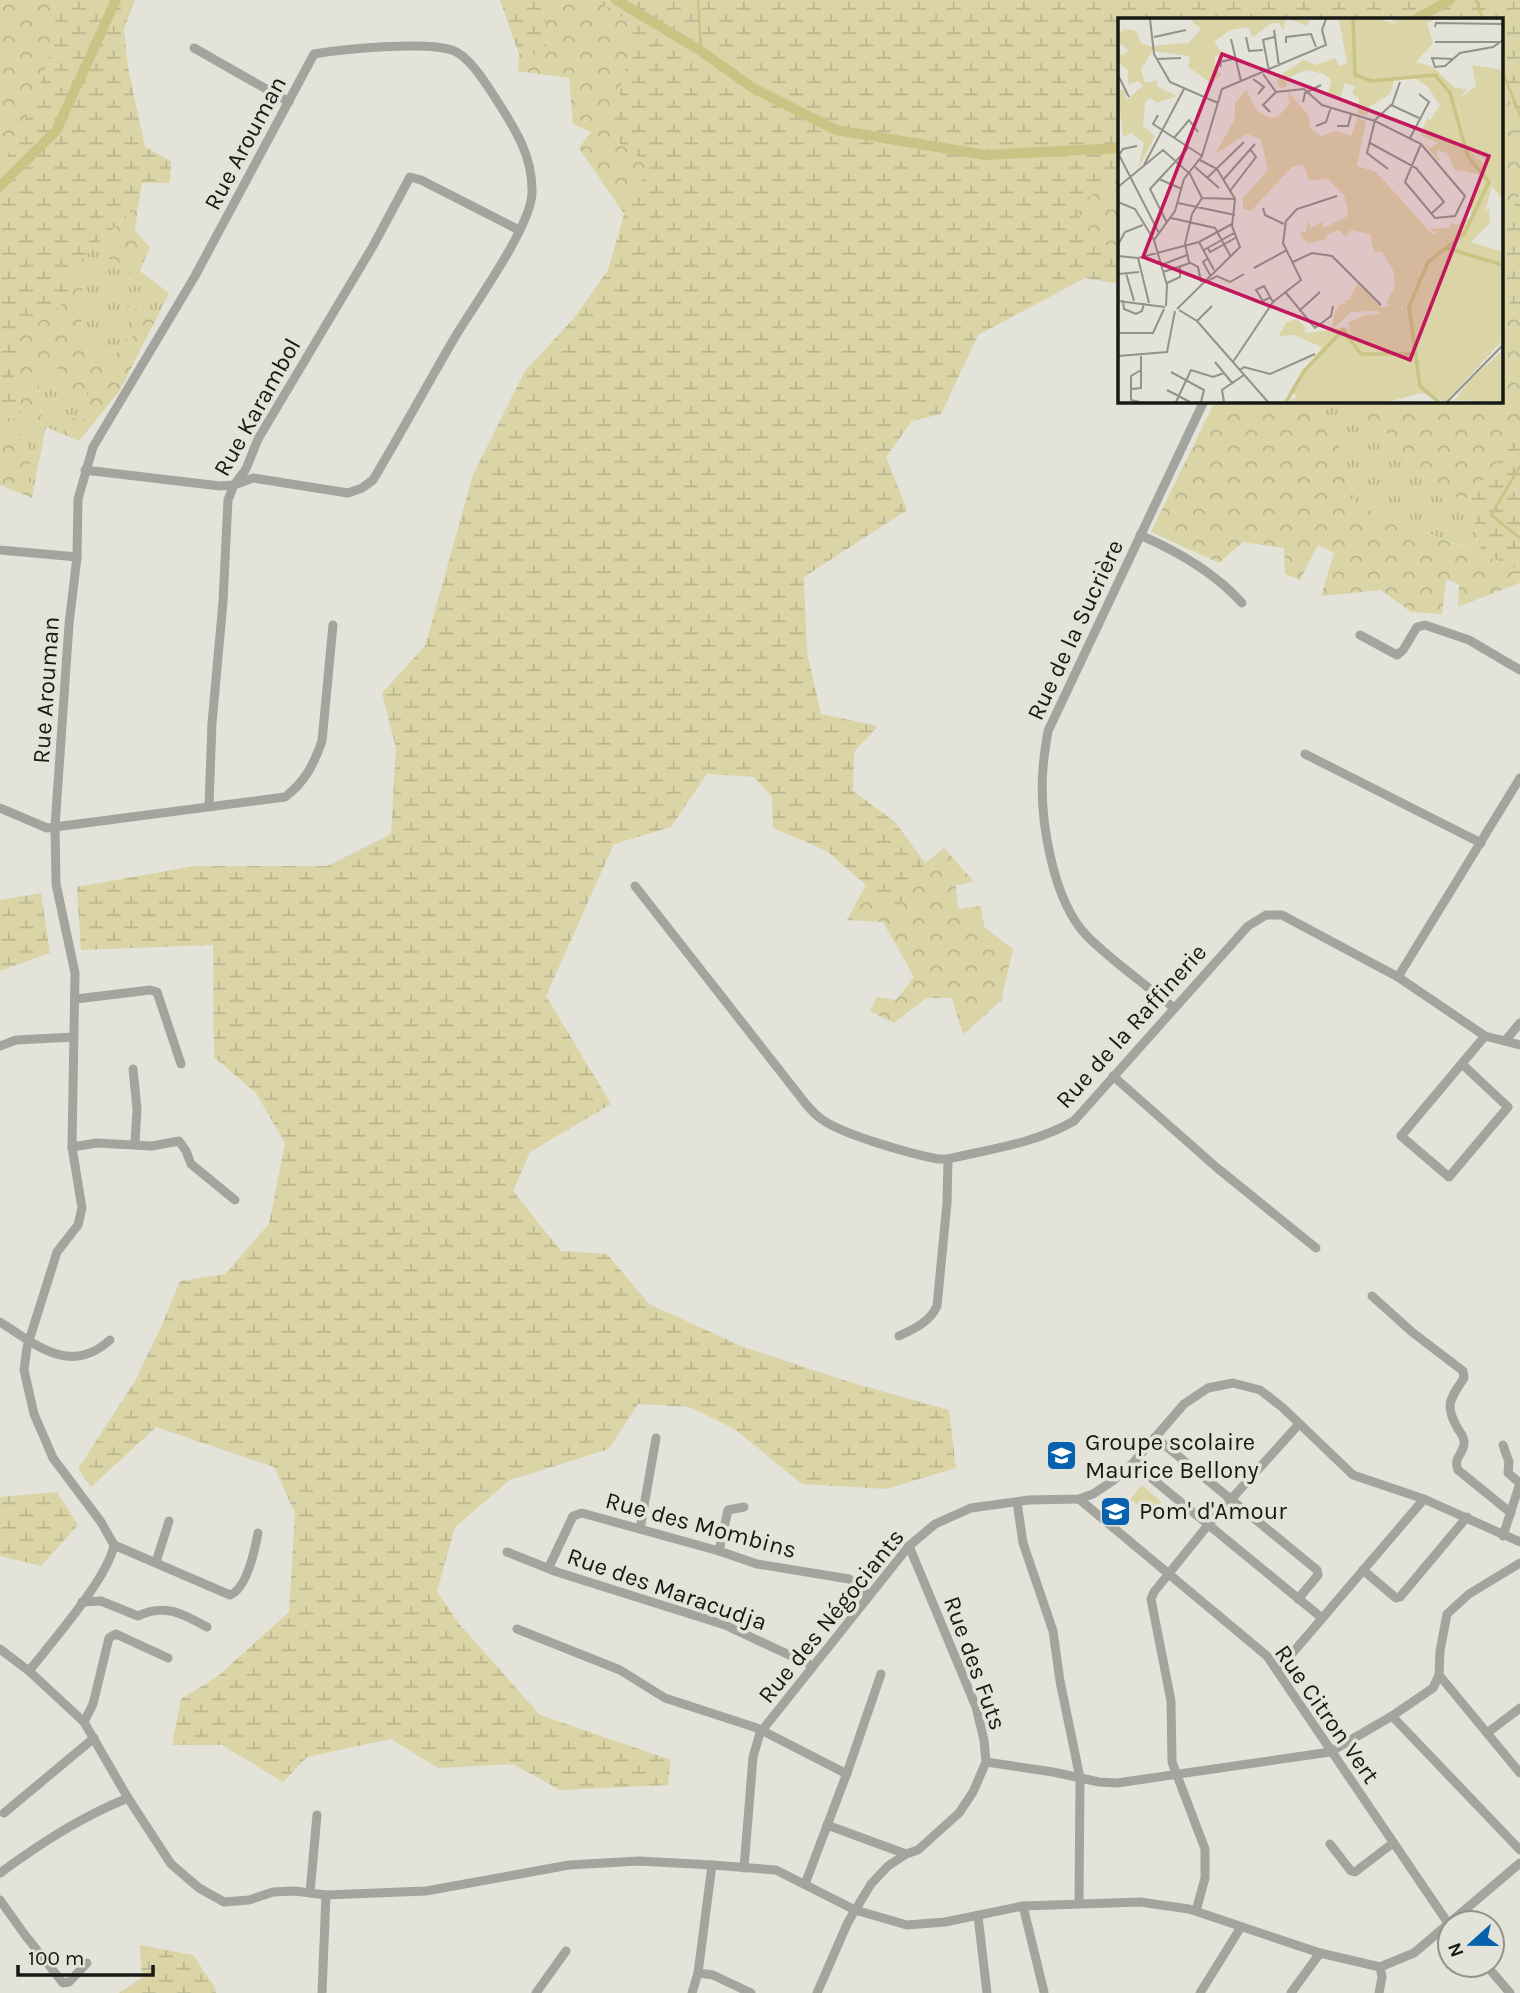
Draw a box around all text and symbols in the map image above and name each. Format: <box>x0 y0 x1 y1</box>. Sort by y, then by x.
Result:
inset map <box>1118 18 1502 402</box>
street label: Rue Arouman <box>198 71 292 215</box>
street label: Rue Karambol <box>208 333 306 481</box>
street label: Rue de la Sucrière <box>1021 535 1129 725</box>
street label: Rue Arouman <box>27 615 65 765</box>
street label: Rue de la Raffinerie <box>1050 938 1212 1114</box>
place label: Groupe scolaire Maurice Bellony <box>1085 1428 1259 1484</box>
school or university icon: Groupe scolaire Maurice Bellony <box>1045 1439 1079 1473</box>
street label: Rue des Mombins <box>602 1486 800 1564</box>
school or university icon: Pom' d'Amour <box>1099 1494 1133 1528</box>
place label: Pom' d'Amour <box>1139 1497 1287 1525</box>
street label: Rue des Négociants <box>752 1523 910 1709</box>
street label: Rue des Maracudja <box>563 1542 771 1636</box>
street label: Rue des Futs <box>938 1592 1012 1734</box>
street label: Rue Citron Vert <box>1269 1639 1385 1789</box>
north arrow <box>1436 1909 1506 1979</box>
scale bar <box>18 1934 152 1978</box>
text: N <box>1443 1939 1469 1960</box>
text: 100 m <box>28 1946 85 1970</box>

